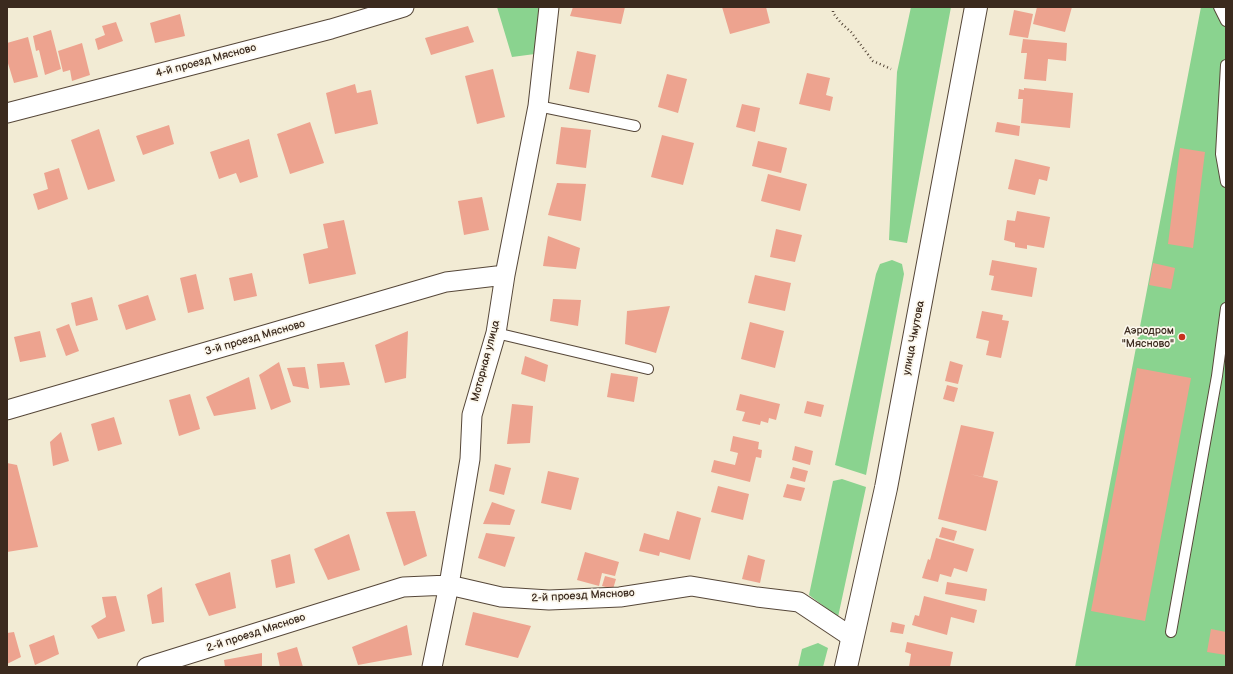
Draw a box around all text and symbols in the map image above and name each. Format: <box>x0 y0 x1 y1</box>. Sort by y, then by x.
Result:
street label: 4-й проезд Мясново <box>154 41 258 81</box>
street label: улица Чмутова <box>900 299 928 377</box>
street label: 3-й проезд Мясново <box>203 317 307 359</box>
street label: Моторная улица <box>469 319 503 403</box>
place label: Аэродром "Мясново" <box>1122 324 1174 350</box>
marker: Аэродром "Мясново" <box>1177 332 1187 342</box>
street label: 2-й проезд Мясново <box>531 587 635 605</box>
street label: 2-й проезд Мясново <box>205 611 307 655</box>

